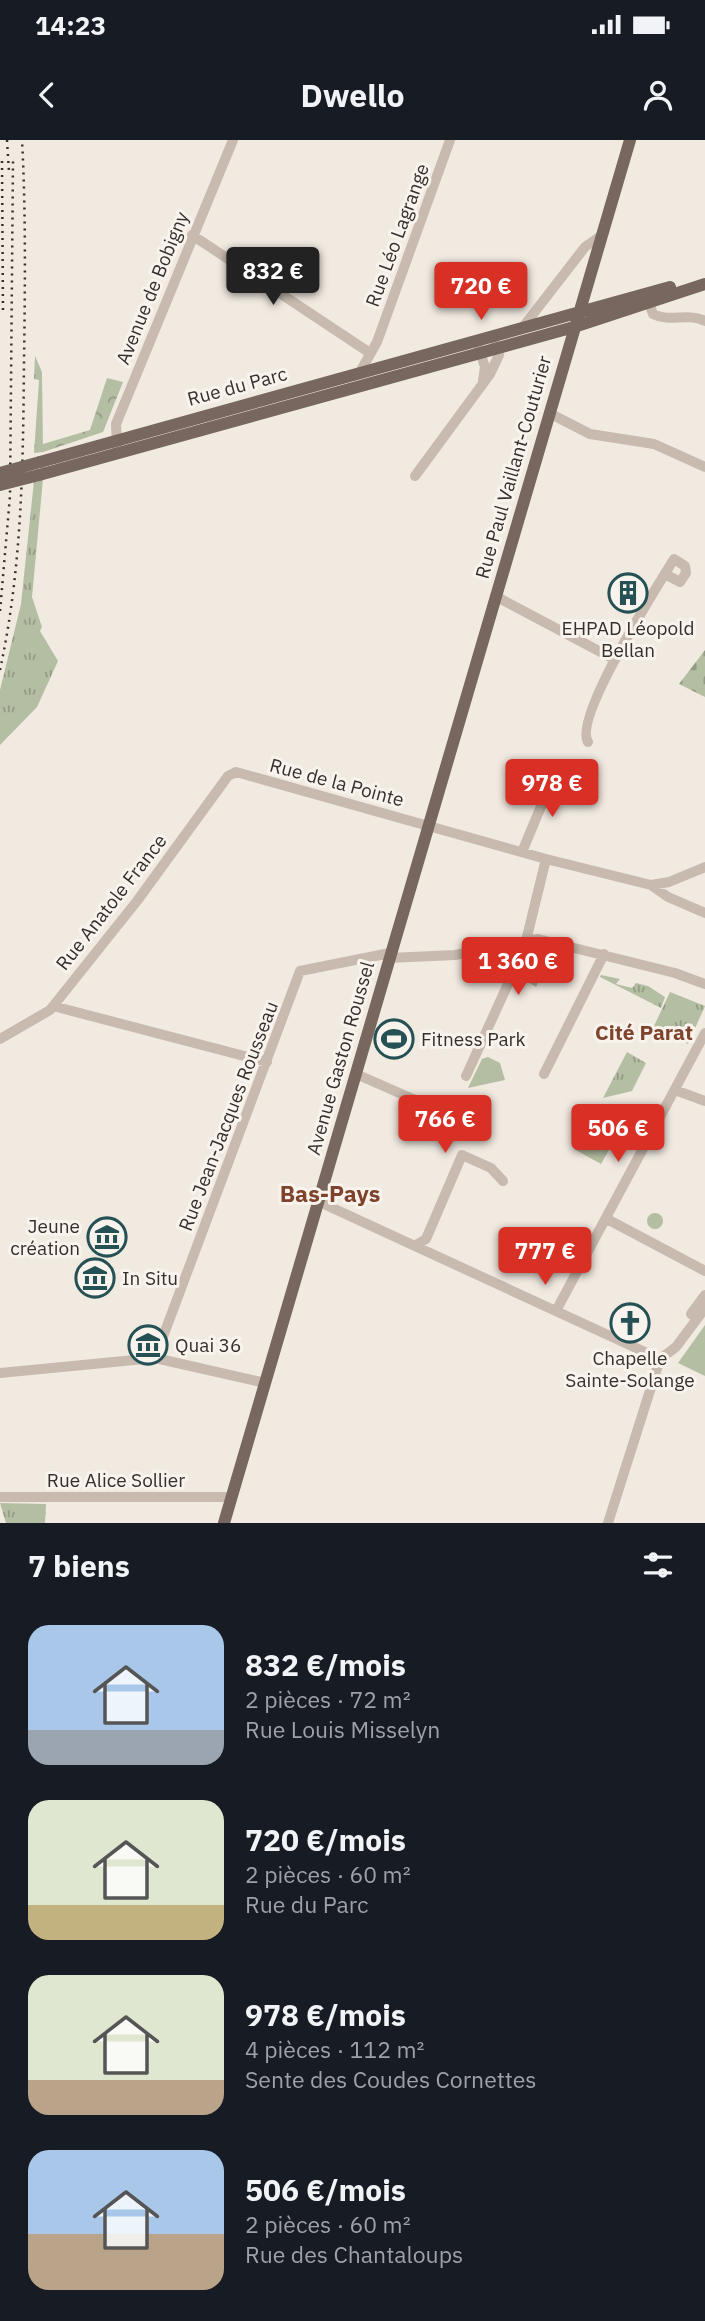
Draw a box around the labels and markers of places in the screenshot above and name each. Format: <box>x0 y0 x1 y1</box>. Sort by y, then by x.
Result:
pin: 832 € <box>224 248 322 307</box>
pin: 720 € <box>432 262 530 322</box>
building icon: EHPAD Léopold Bellan <box>607 572 649 614</box>
place label: EHPAD Léopold Bellan <box>562 616 694 662</box>
pin: 978 € <box>503 760 601 819</box>
pin: 1 360 € <box>453 938 583 997</box>
sports icon: Fitness Park <box>373 1018 415 1060</box>
place label: Fitness Park <box>421 1027 526 1051</box>
pin: 766 € <box>396 1096 494 1155</box>
pin: 506 € <box>569 1104 667 1164</box>
place label: Jeune création <box>10 1214 80 1260</box>
museum icon: Jeune création <box>86 1216 128 1258</box>
pin: 777 € <box>496 1228 594 1287</box>
museum icon: In Situ <box>74 1257 116 1299</box>
place label: In Situ <box>122 1266 178 1290</box>
church icon: Chapelle Sainte-Solange <box>609 1302 651 1344</box>
museum icon: Quai 36 <box>127 1324 169 1366</box>
place label: Quai 36 <box>175 1333 241 1357</box>
place label: Chapelle Sainte-Solange <box>565 1346 695 1392</box>

